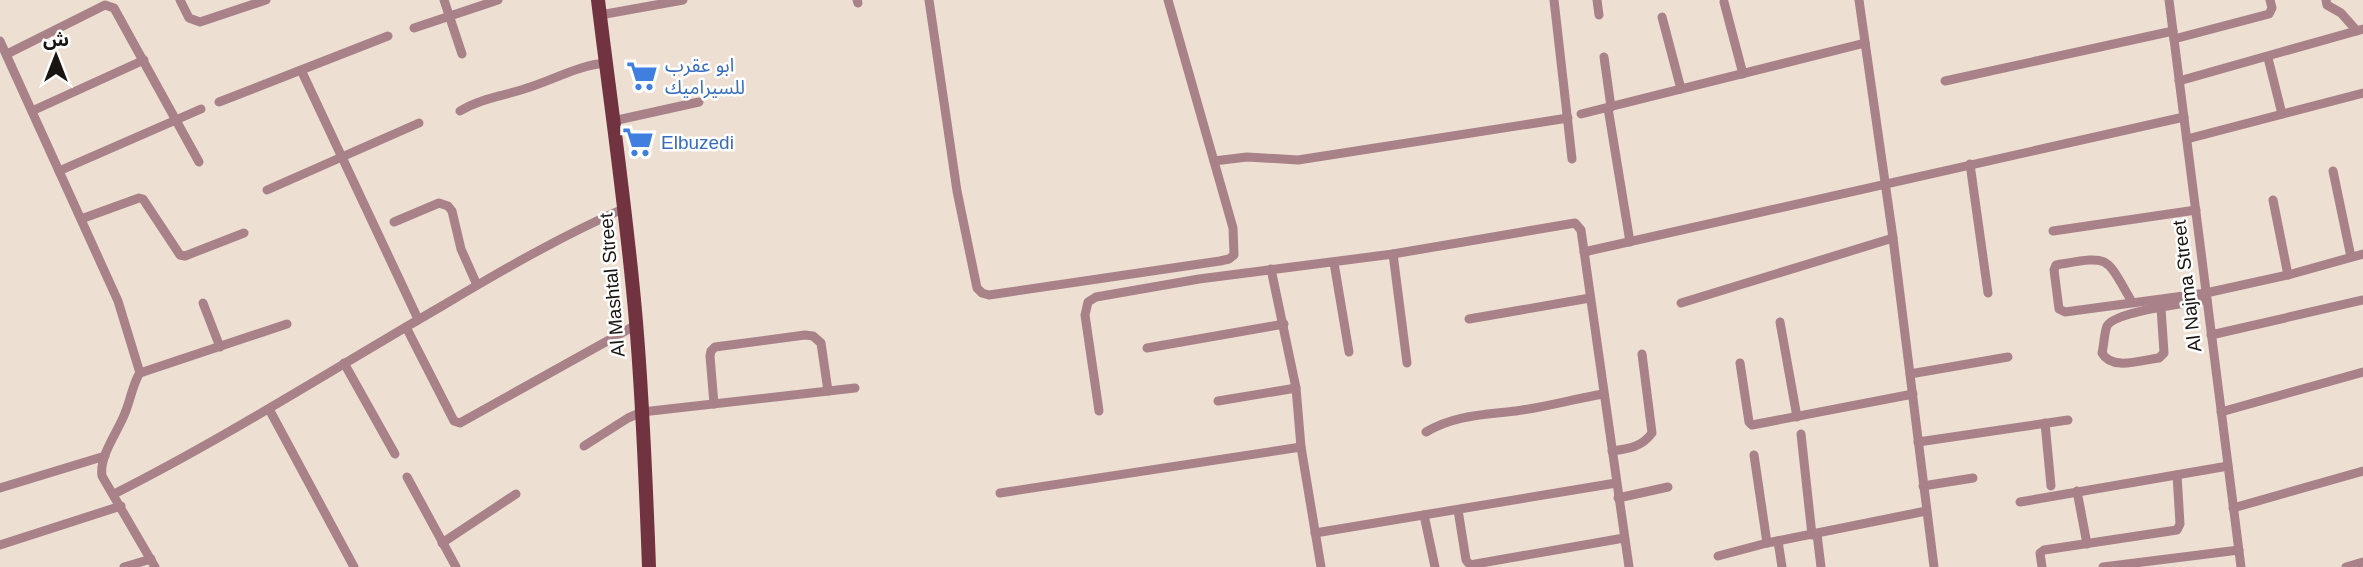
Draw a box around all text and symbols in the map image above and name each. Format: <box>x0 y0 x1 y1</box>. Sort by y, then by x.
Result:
north arrow <box>21 21 91 91</box>
text: ش <box>43 29 69 50</box>
place label: ابو عقرب للسيراميك <box>665 55 745 99</box>
supermarket icon: ابو عقرب للسيراميك <box>625 59 659 93</box>
supermarket icon: Elbuzedi <box>621 125 655 159</box>
place label: Elbuzedi <box>661 132 734 153</box>
street label: Al Mashtal Street <box>595 211 629 358</box>
street label: Al Najma Street <box>2168 218 2206 353</box>

